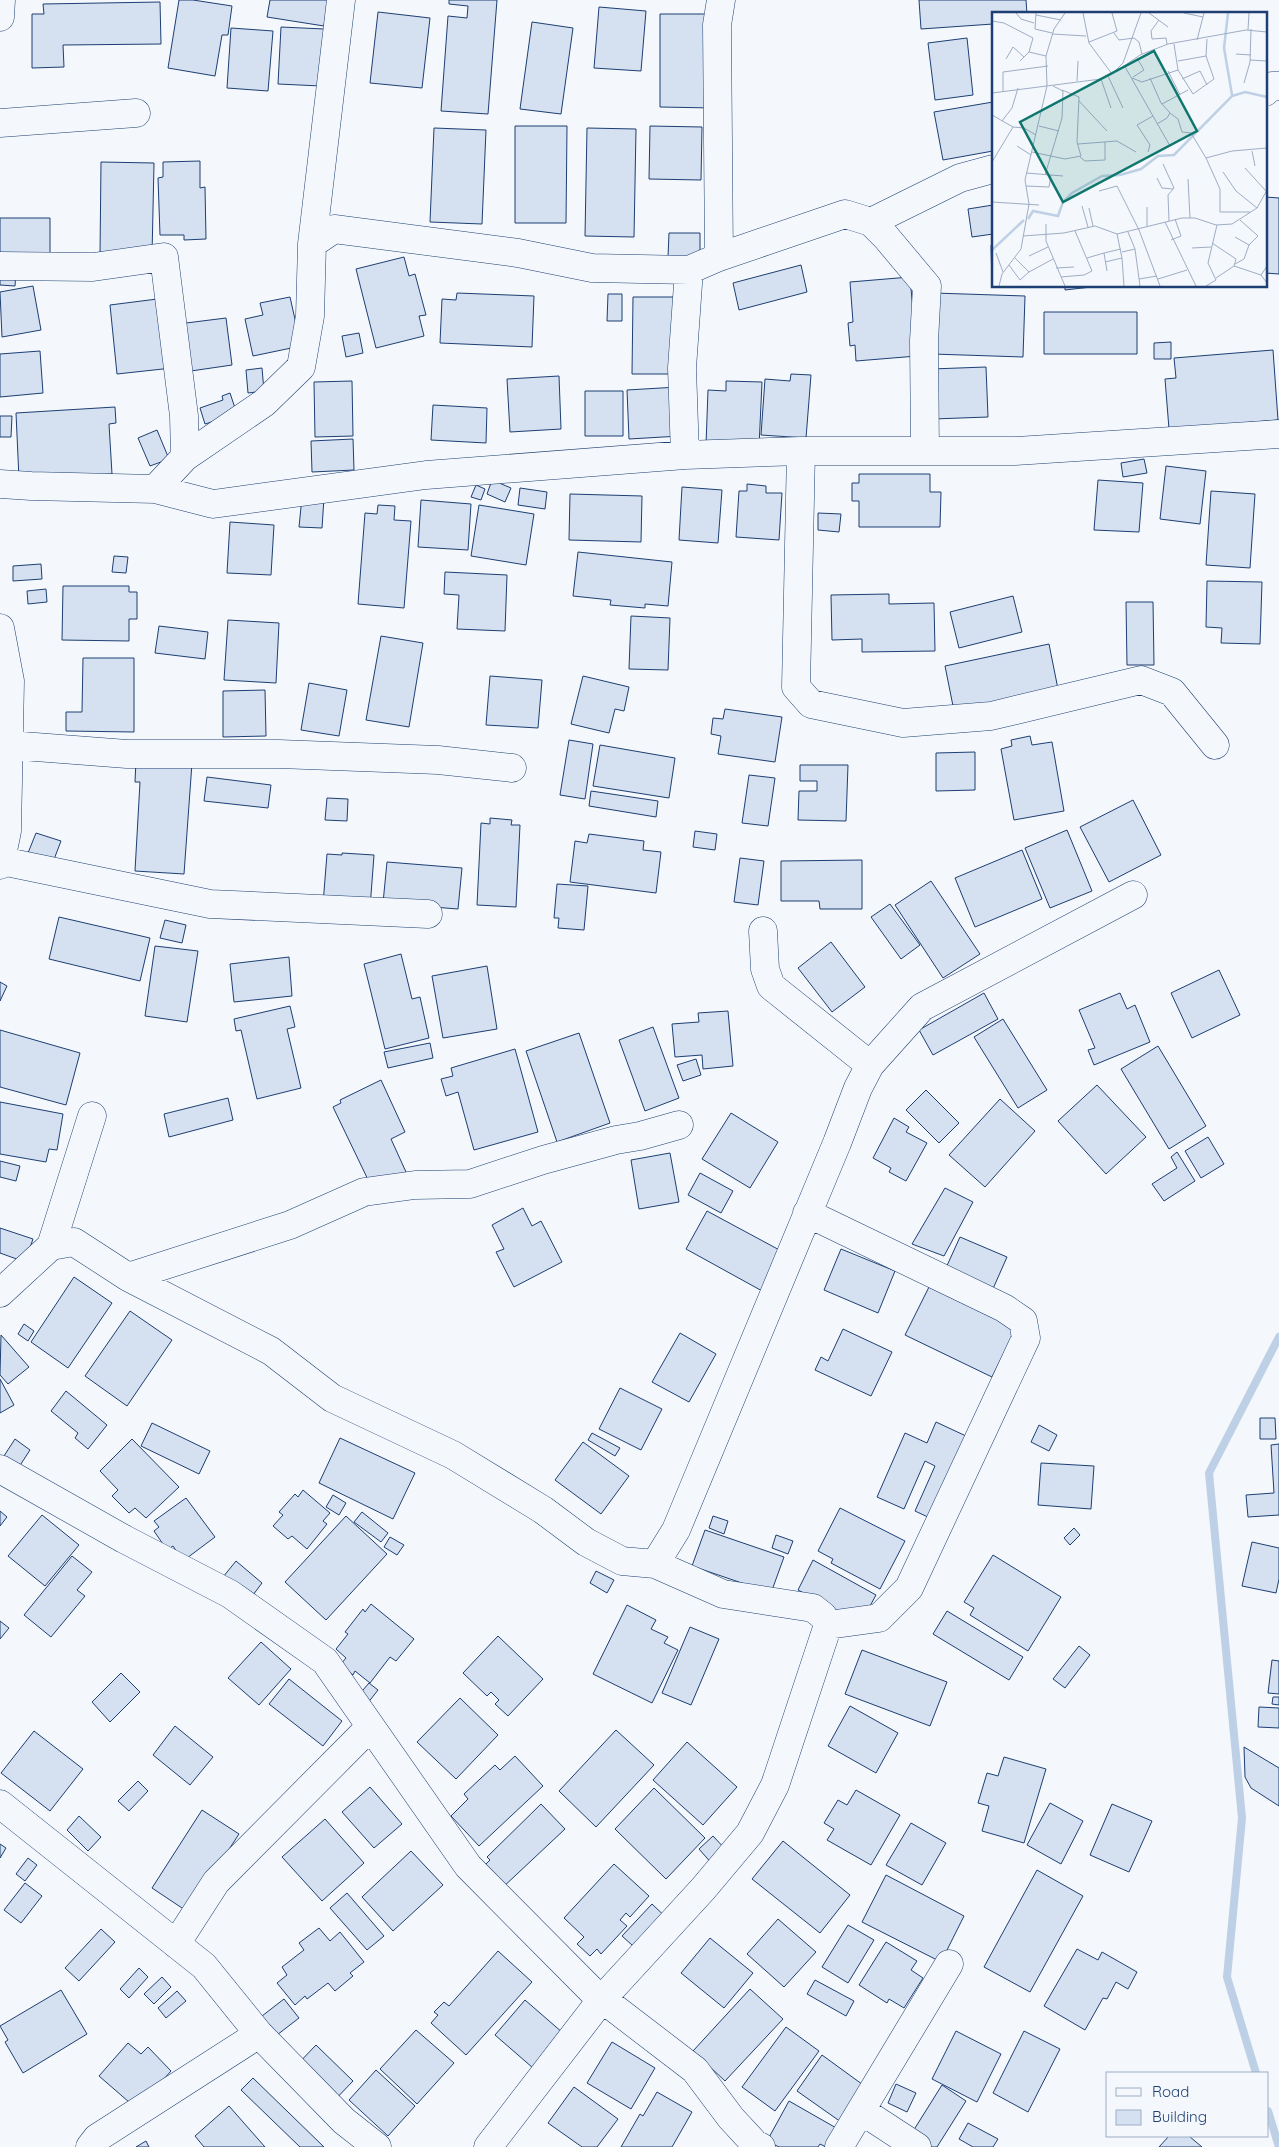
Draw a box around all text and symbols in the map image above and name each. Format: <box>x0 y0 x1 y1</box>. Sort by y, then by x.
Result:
inset map <box>992 12 1266 288</box>
legend <box>1106 2072 1269 2137</box>
text: Road <box>1152 2082 1189 2101</box>
text: Building <box>1152 2107 1207 2126</box>

